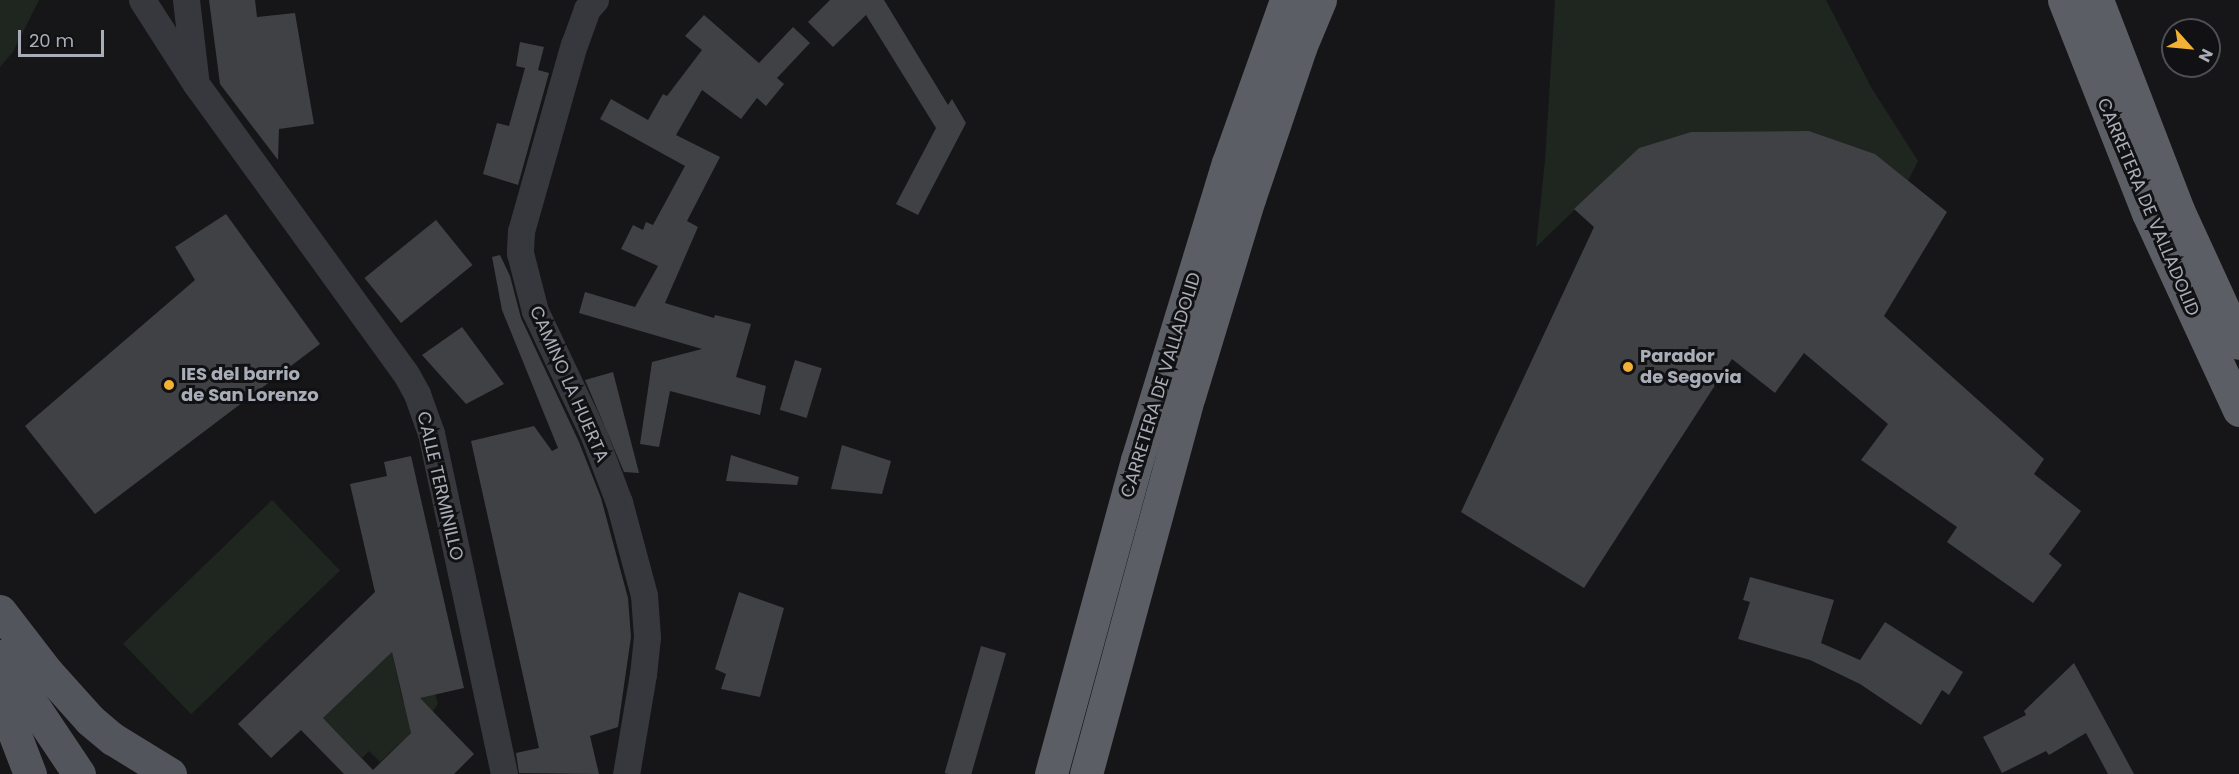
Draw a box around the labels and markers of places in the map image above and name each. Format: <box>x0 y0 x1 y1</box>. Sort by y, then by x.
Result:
place label: Parador de Segovia <box>1640 346 1742 388</box>
marker: Parador de Segovia <box>1621 360 1635 374</box>
place label: IES del barrio de San Lorenzo <box>181 364 319 406</box>
marker: IES del barrio de San Lorenzo <box>162 378 176 392</box>

